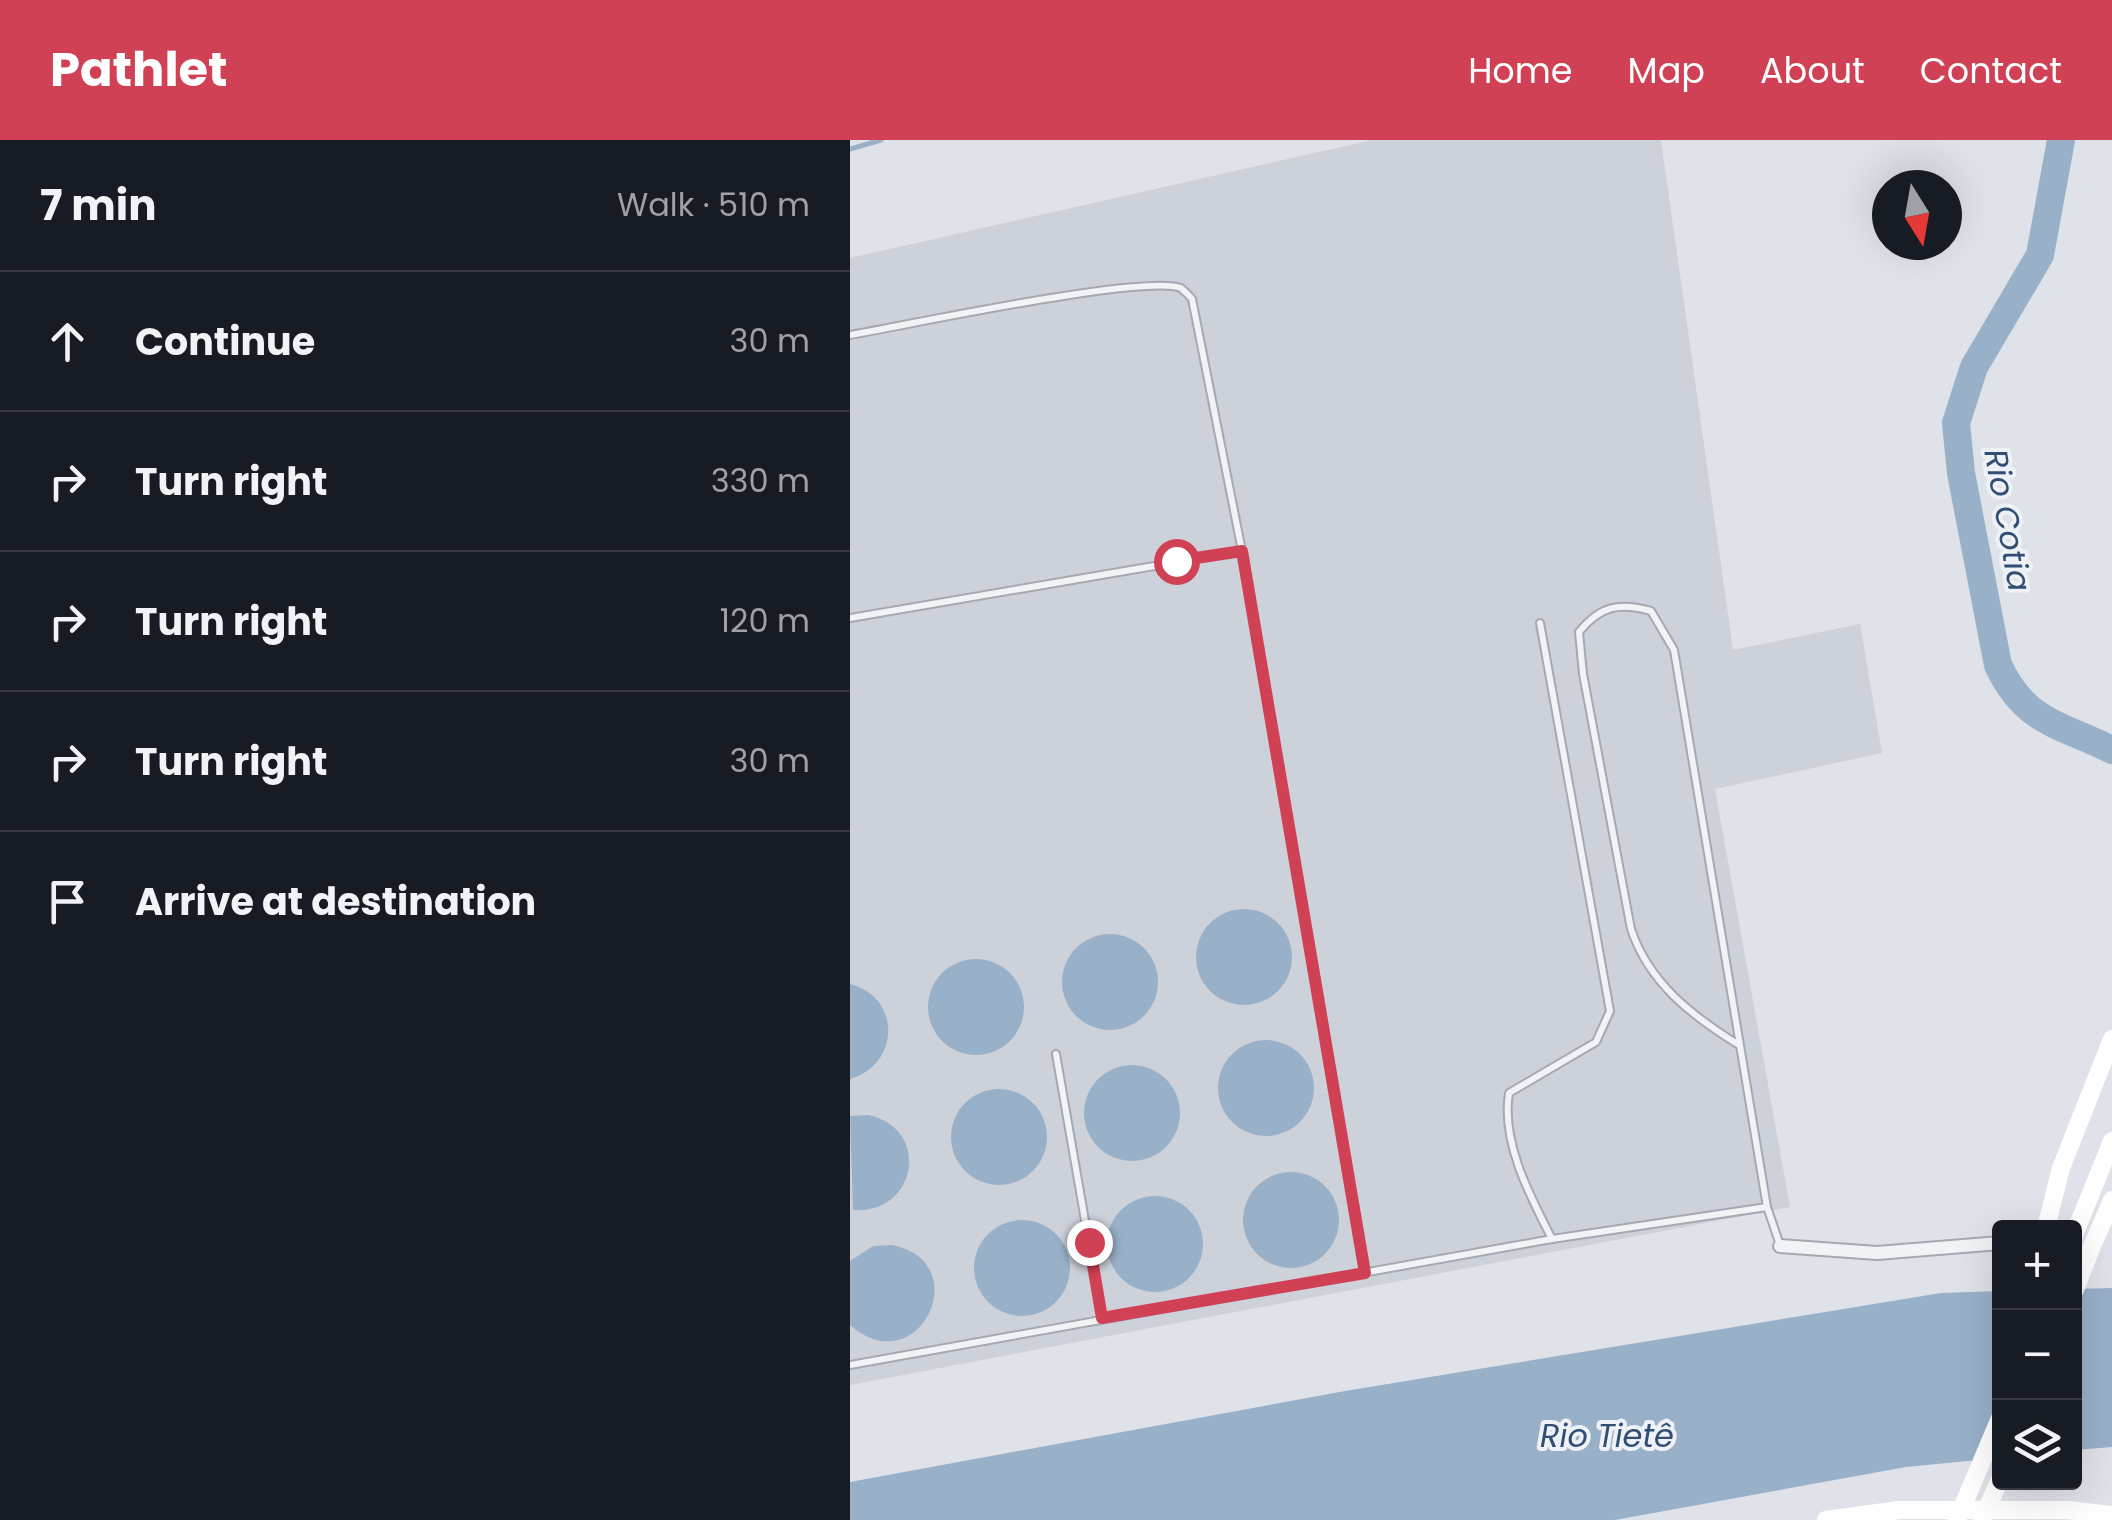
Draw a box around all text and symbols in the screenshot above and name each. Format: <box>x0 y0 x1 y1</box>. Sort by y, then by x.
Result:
text: Pathlet <box>50 36 228 103</box>
text: Home <box>1468 46 1573 95</box>
text: Map <box>1628 46 1705 95</box>
text: About <box>1760 46 1865 95</box>
text: Contact <box>1920 46 2062 95</box>
north arrow <box>1872 170 1962 260</box>
text: 7 min <box>40 176 157 235</box>
text: Walk · 510 m <box>617 182 810 227</box>
icon: ahead <box>40 314 95 369</box>
text: Continue <box>135 315 315 368</box>
text: 30 m <box>730 318 810 363</box>
water label: Rio Cotia <box>1973 445 2043 595</box>
icon: right <box>40 454 95 509</box>
text: Turn right <box>135 455 327 508</box>
text: 330 m <box>711 458 810 503</box>
route start <box>1154 539 1200 585</box>
icon: right <box>40 594 95 649</box>
text: Turn right <box>135 595 327 648</box>
text: 120 m <box>720 598 810 643</box>
icon: right <box>40 734 95 789</box>
text: Turn right <box>135 735 327 788</box>
text: 30 m <box>730 738 810 783</box>
icon: arrive <box>40 874 95 929</box>
text: Arrive at destination <box>135 875 536 928</box>
route end <box>1067 1220 1113 1266</box>
map controls <box>1992 1220 2082 1490</box>
button: + <box>1992 1220 2082 1310</box>
button: − <box>1992 1310 2082 1400</box>
button: layers <box>1992 1400 2082 1490</box>
water label: Rio Tietê <box>1540 1413 1674 1458</box>

